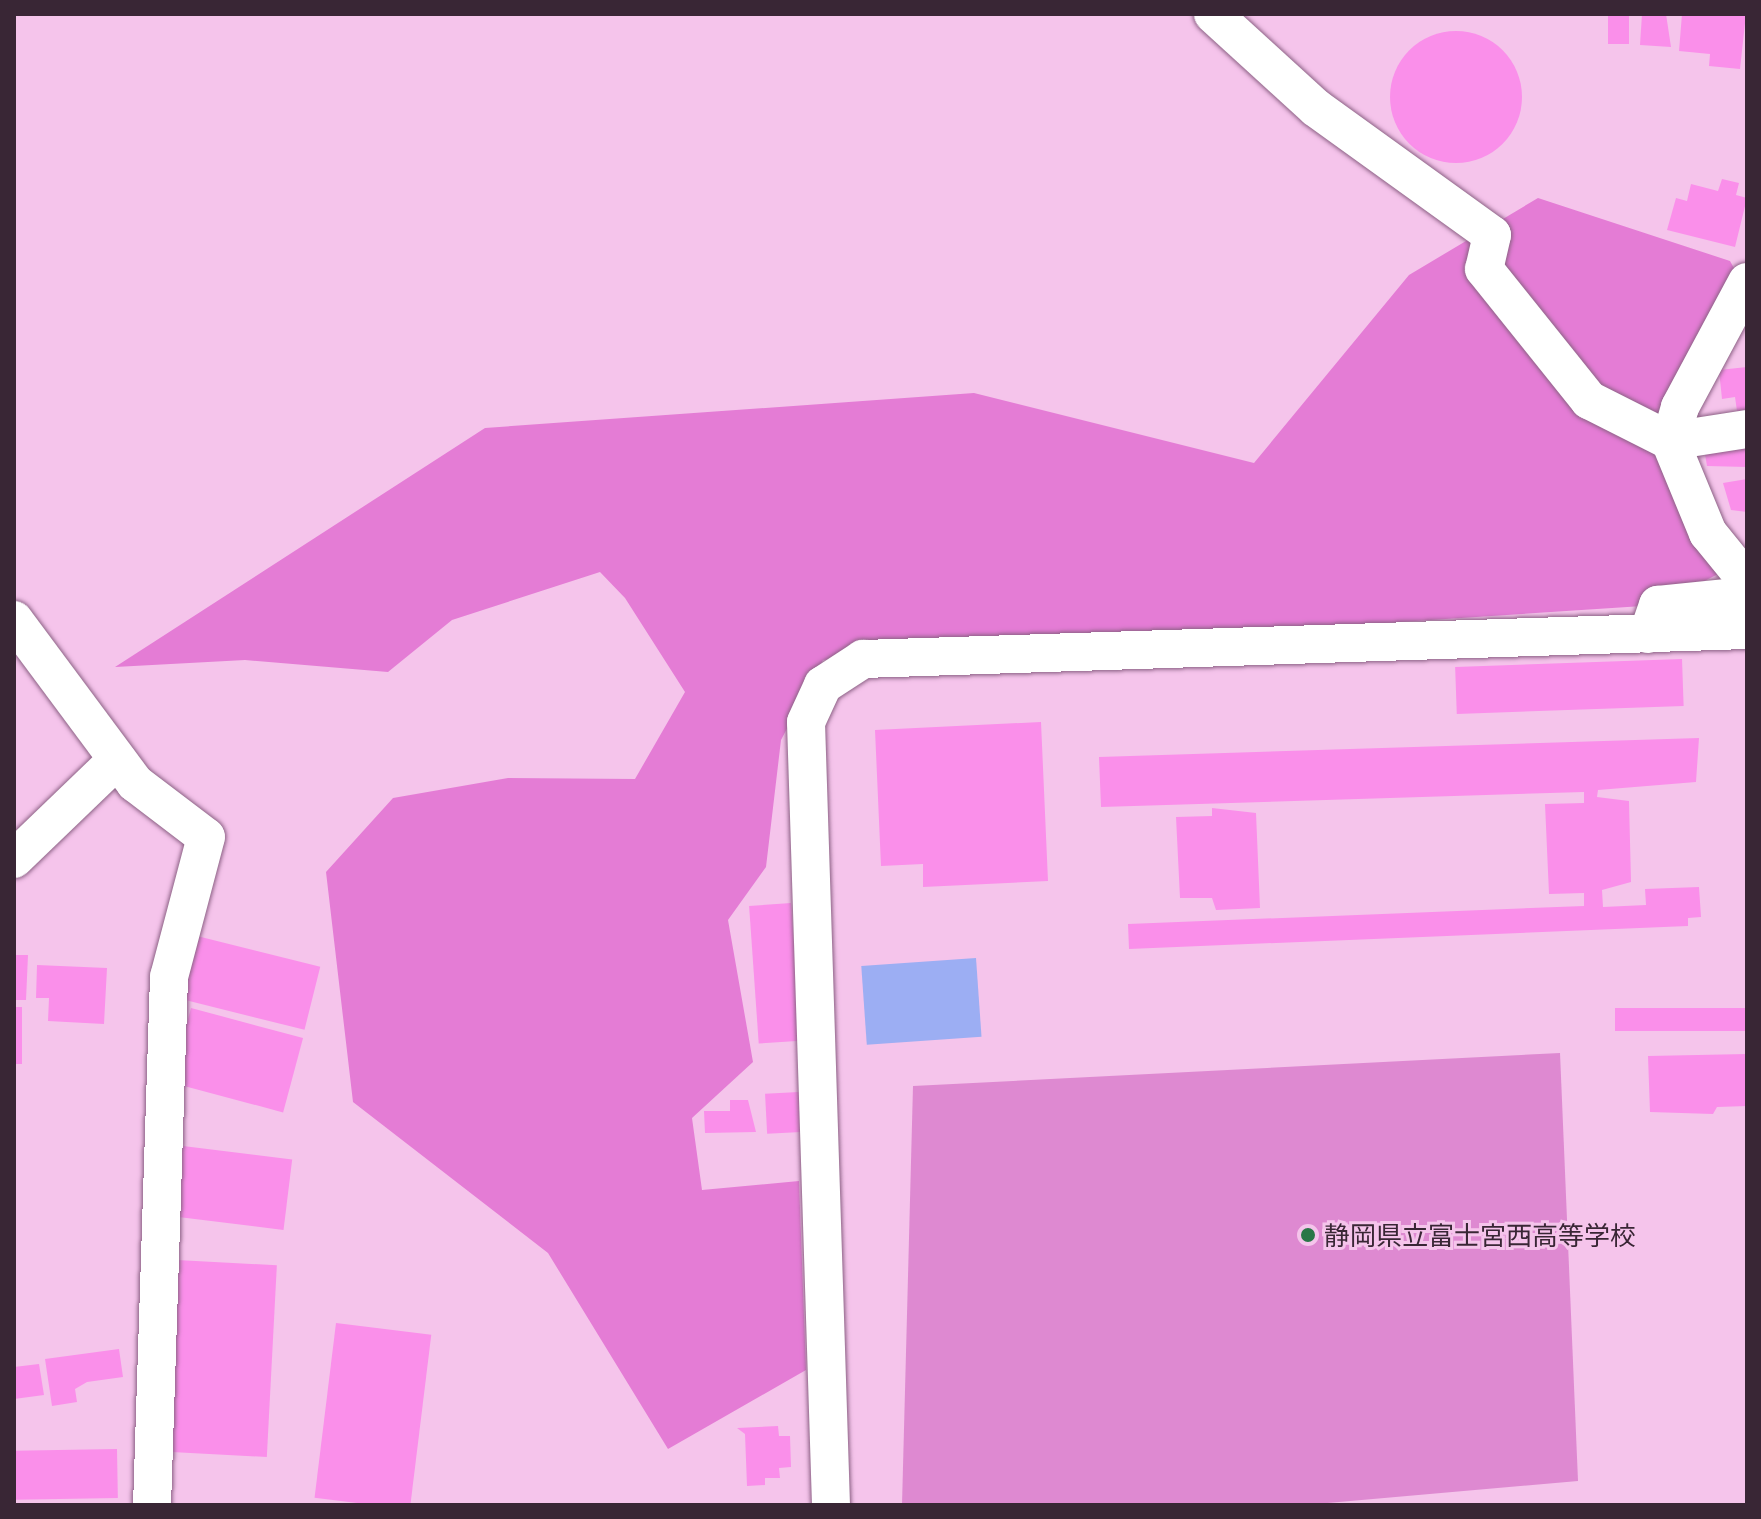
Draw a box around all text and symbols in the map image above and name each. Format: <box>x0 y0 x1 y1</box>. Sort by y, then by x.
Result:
place label: 静岡県立富士宮西高等学校 <box>1324 1219 1636 1251</box>
marker: 静岡県立富士宮西高等学校 <box>1299 1226 1317 1244</box>

